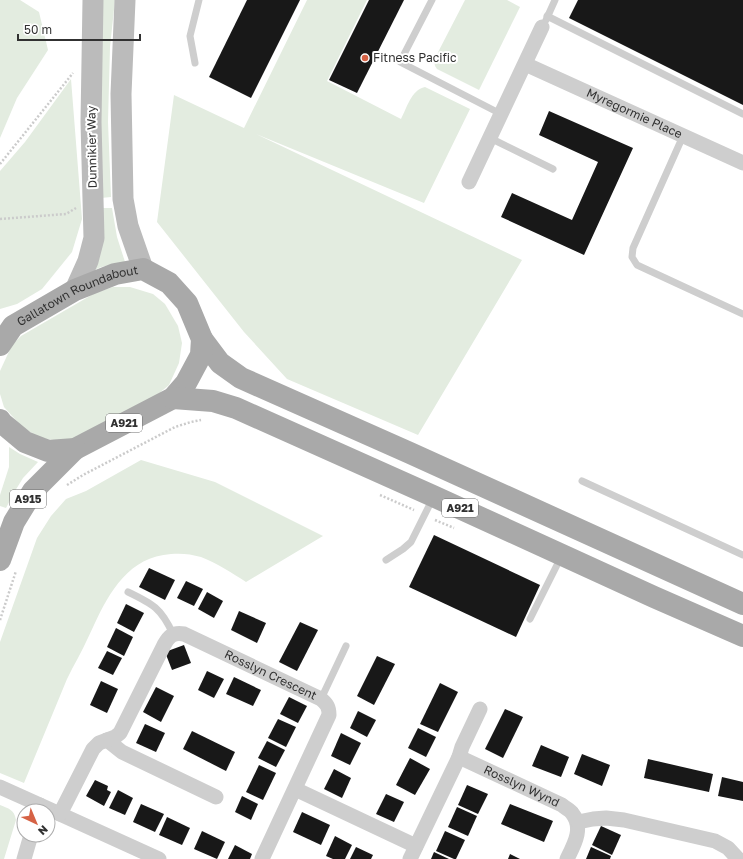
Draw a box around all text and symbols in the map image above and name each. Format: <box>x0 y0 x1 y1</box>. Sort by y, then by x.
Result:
scale bar <box>18 16 140 42</box>
text: 50 m <box>24 22 52 37</box>
place label: Fitness Pacific <box>373 50 457 65</box>
marker: Fitness Pacific <box>360 53 370 63</box>
street label: Myregormie Place <box>584 85 685 141</box>
street label: Dunnikier Way <box>83 105 100 188</box>
street label: Gallatown Roundabout <box>14 262 139 329</box>
road number: A921 <box>106 414 142 432</box>
road number: A915 <box>10 490 46 508</box>
road number: A921 <box>442 499 478 517</box>
street label: Rosslyn Crescent <box>222 646 319 703</box>
street label: Rosslyn Wynd <box>482 762 562 810</box>
north arrow <box>16 803 56 843</box>
text: N <box>36 823 51 838</box>

